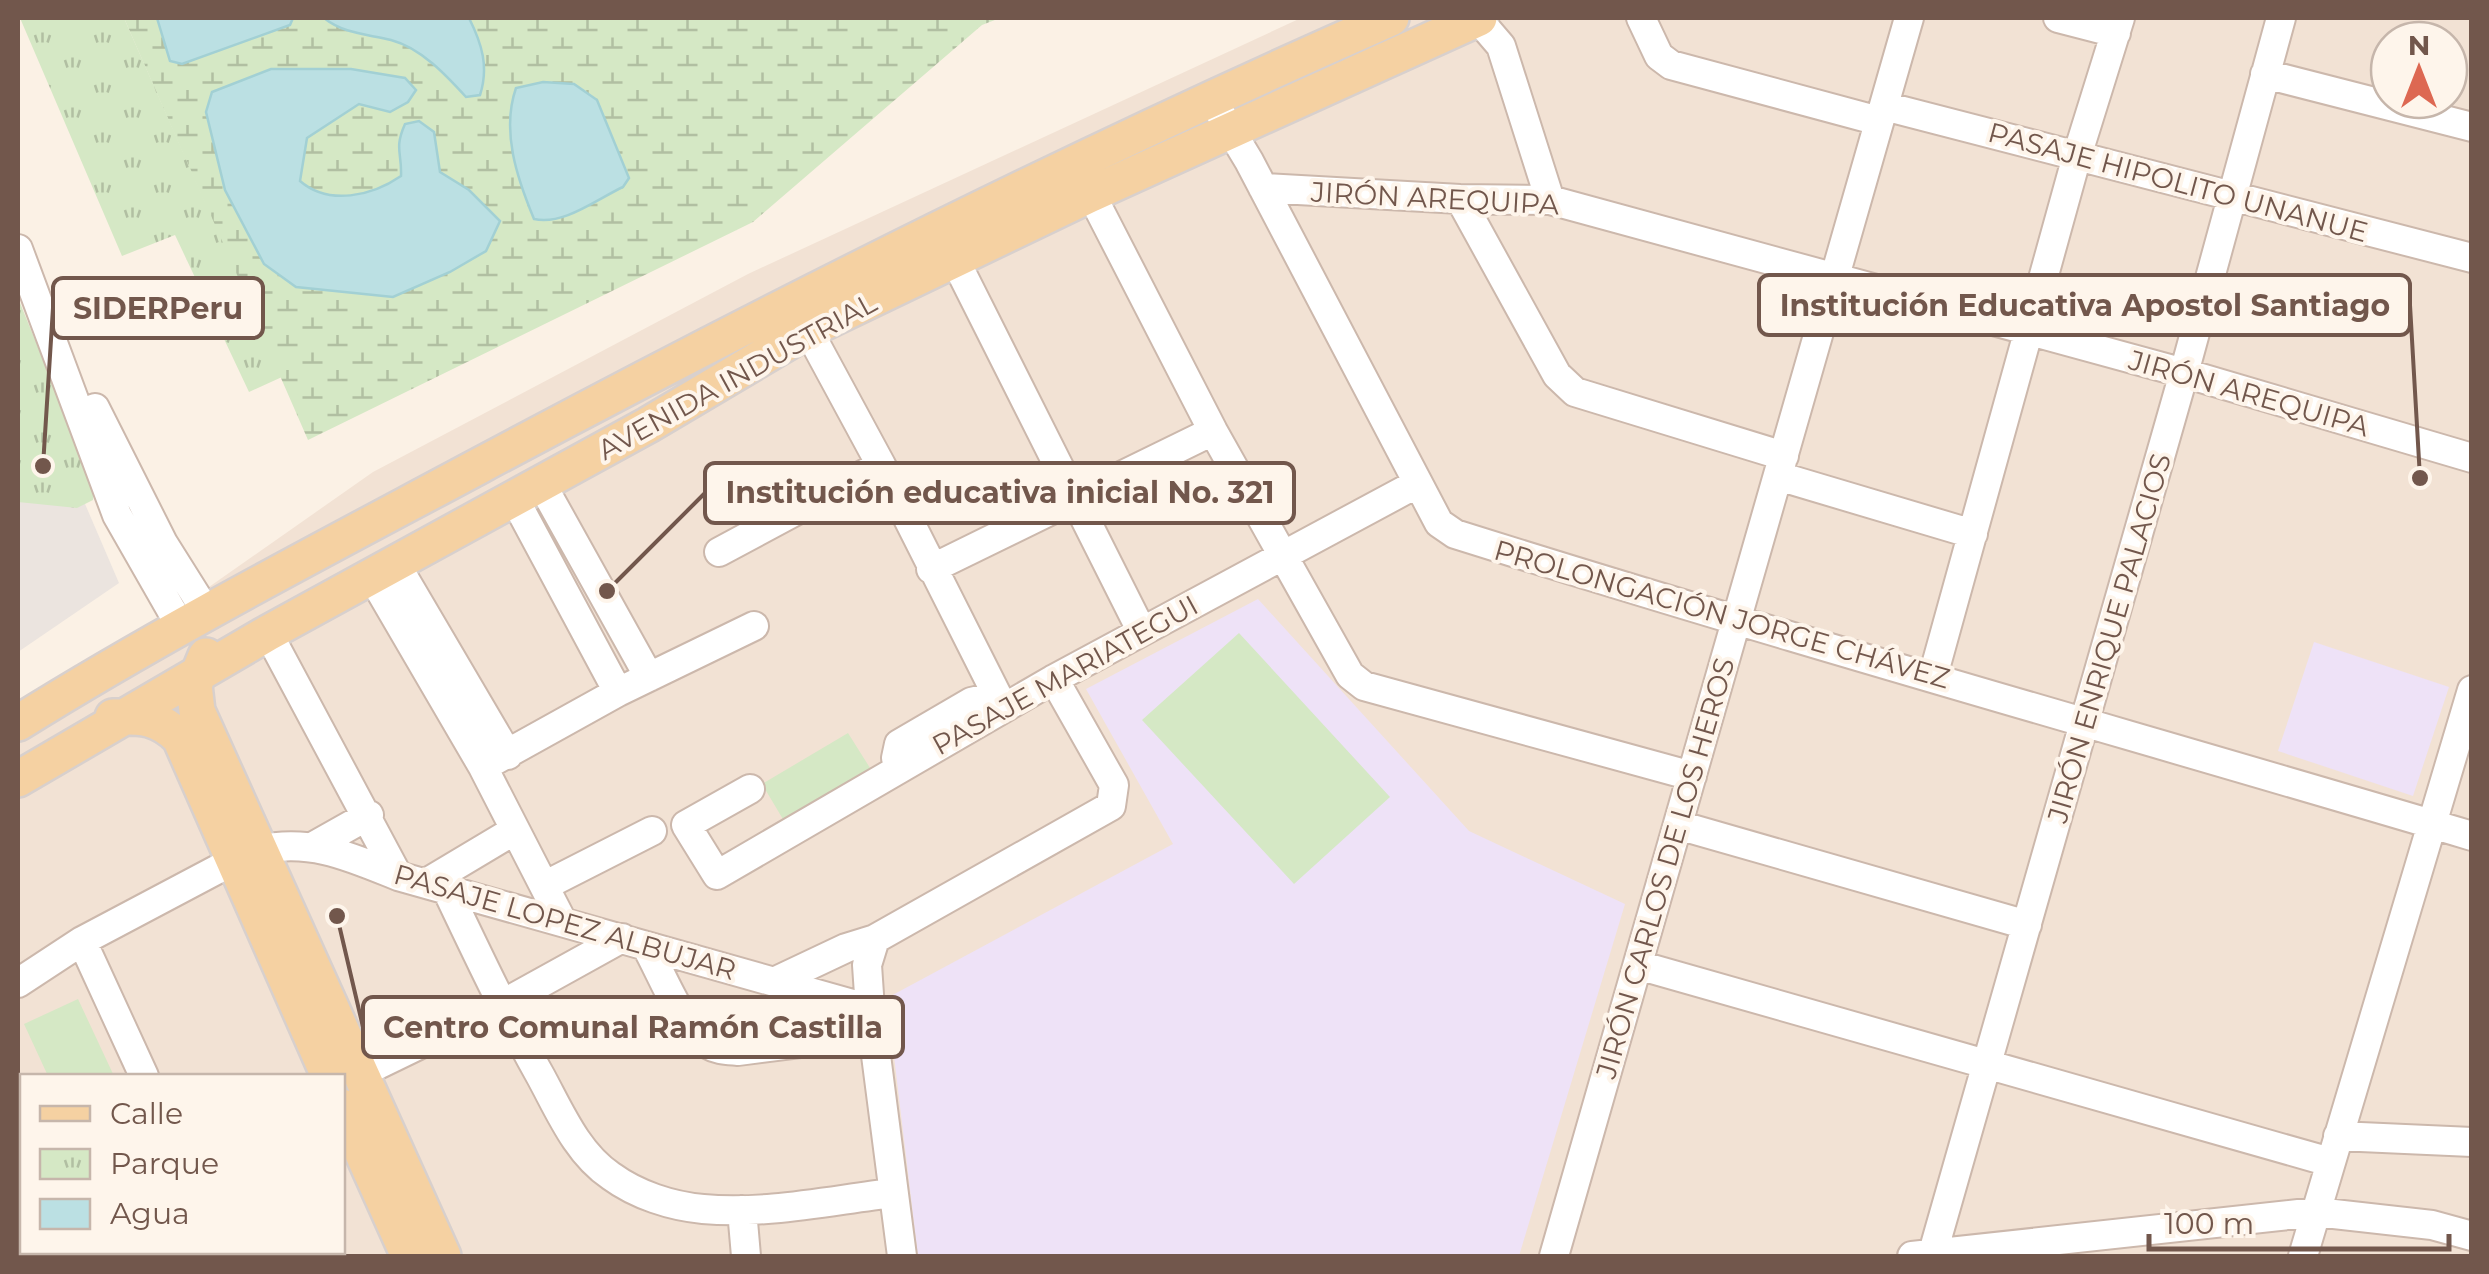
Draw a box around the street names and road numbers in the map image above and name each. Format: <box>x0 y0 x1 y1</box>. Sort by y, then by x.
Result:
street label: PASAJE HIPOLITO UNANUE <box>1984 115 2372 249</box>
street label: JIRÓN AREQUIPA <box>1309 174 1561 222</box>
street label: AVENIDA INDUSTRIAL <box>592 285 883 467</box>
street label: JIRÓN AREQUIPA <box>2124 342 2374 444</box>
street label: JIRÓN ENRIQUE PALACIOS <box>2040 449 2178 827</box>
street label: PROLONGACIÓN JORGE CHÁVEZ <box>1490 533 1954 695</box>
street label: PASAJE MARIATEGUI <box>926 588 1204 762</box>
street label: JIRÓN CARLOS DE LOS HEROS <box>1588 654 1741 1083</box>
street label: PASAJE LOPEZ ALBUJAR <box>390 857 740 987</box>

